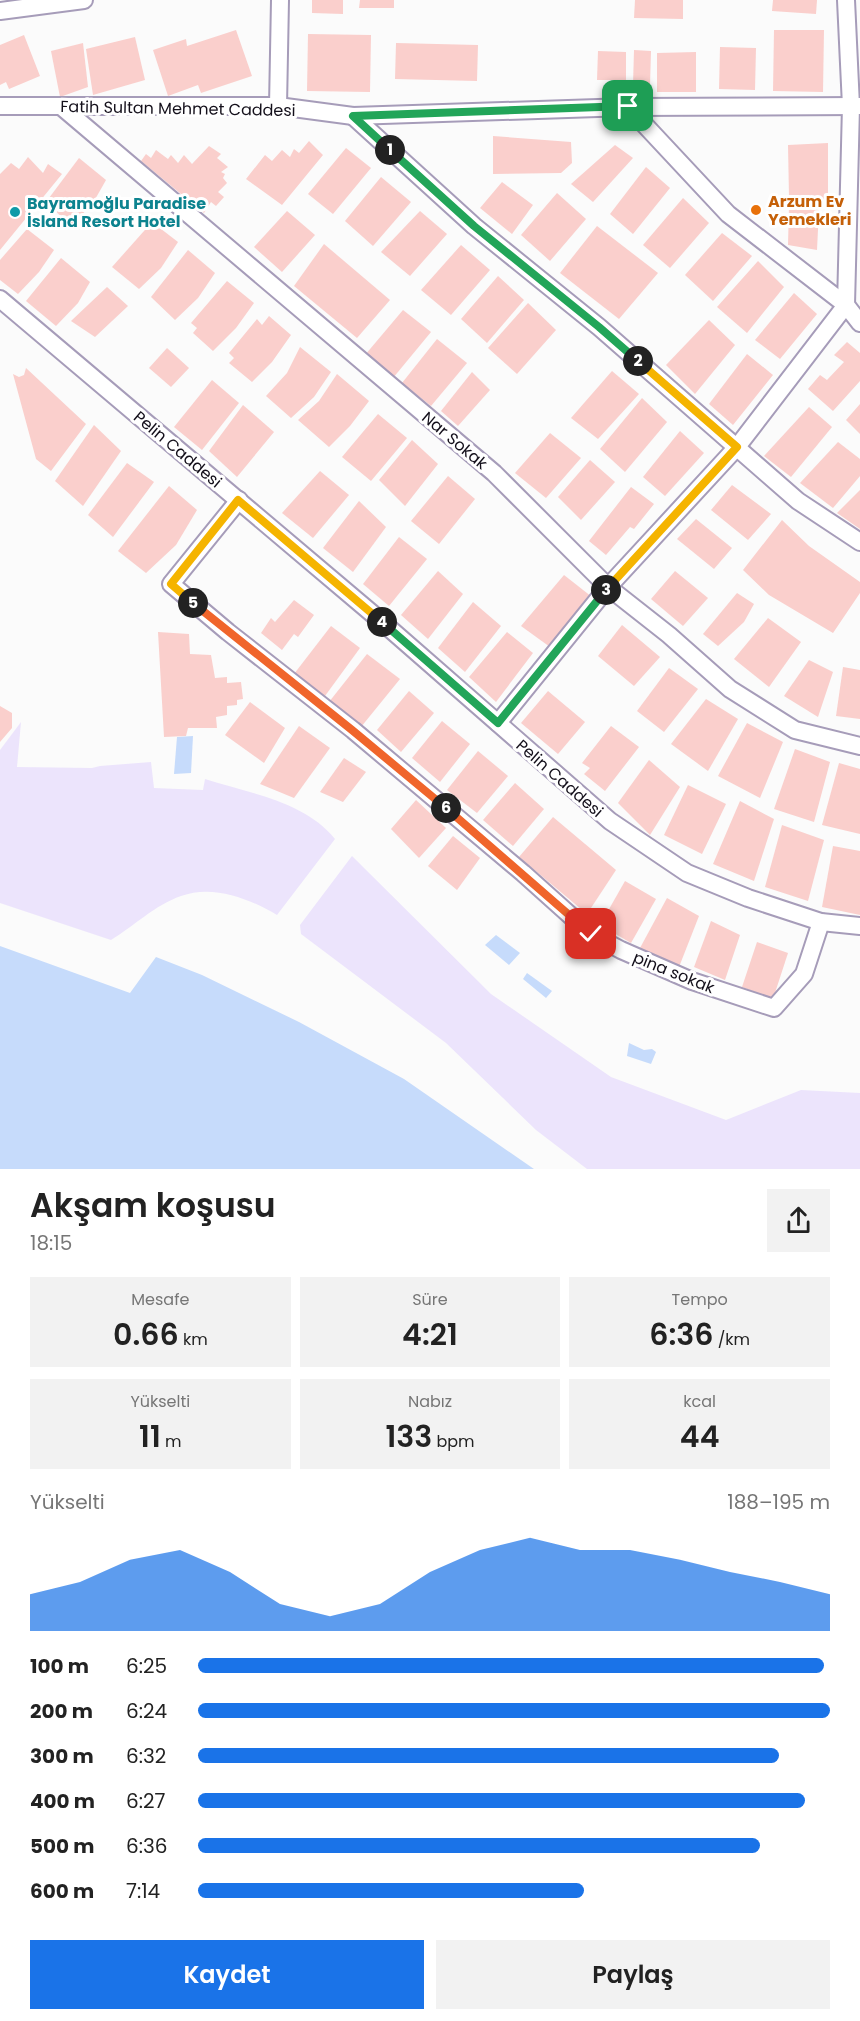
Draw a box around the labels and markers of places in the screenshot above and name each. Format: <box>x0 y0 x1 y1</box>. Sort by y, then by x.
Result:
pin <box>602 80 653 131</box>
pin: 1 <box>375 135 405 165</box>
place label: Arzum Ev Yemekleri <box>768 190 851 231</box>
place label: Bayramoğlu Paradise İsland Resort Hotel <box>27 192 206 233</box>
marker: Arzum Ev Yemekleri <box>749 203 763 217</box>
marker: Bayramoğlu Paradise İsland Resort Hotel <box>8 205 22 219</box>
pin: 2 <box>623 346 653 376</box>
pin: 3 <box>591 575 621 605</box>
pin: 5 <box>178 588 208 618</box>
pin: 4 <box>367 607 397 637</box>
pin: 6 <box>431 793 461 823</box>
pin <box>565 908 616 959</box>

